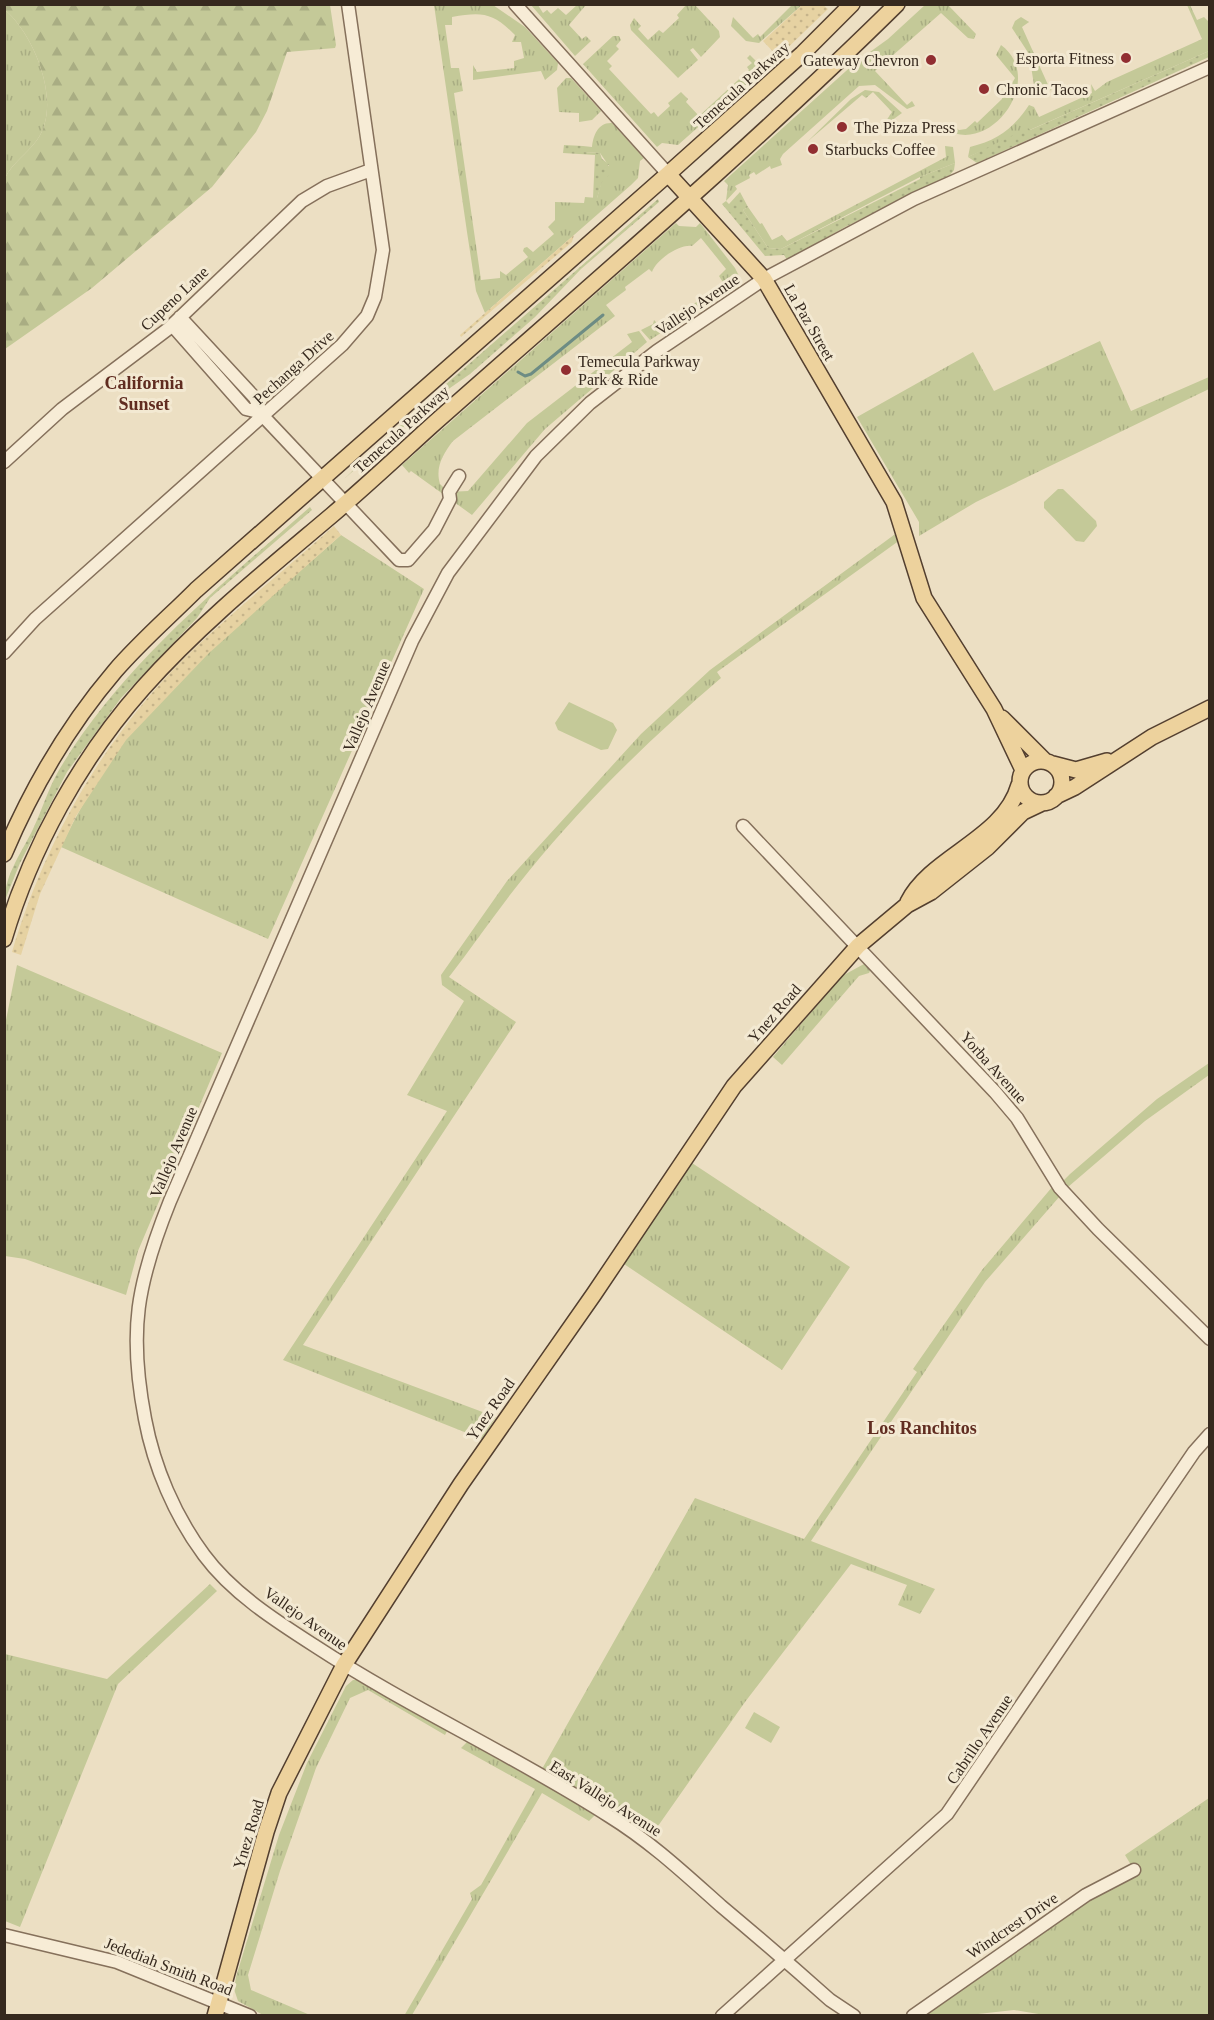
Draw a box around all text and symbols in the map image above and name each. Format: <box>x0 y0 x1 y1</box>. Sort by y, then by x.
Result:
street label: Temecula Parkway <box>690 38 793 133</box>
place label: Esporta Fitness <box>1016 50 1114 68</box>
marker: Esporta Fitness <box>1119 51 1133 65</box>
place label: Gateway Chevron <box>803 52 919 70</box>
marker: Gateway Chevron <box>924 53 938 67</box>
place label: Chronic Tacos <box>996 81 1088 98</box>
marker: Chronic Tacos <box>977 82 991 96</box>
place label: The Pizza Press <box>854 119 955 136</box>
marker: The Pizza Press <box>835 120 849 134</box>
place label: Starbucks Coffee <box>825 141 935 158</box>
marker: Starbucks Coffee <box>806 142 820 156</box>
street label: Cupeno Lane <box>137 263 212 335</box>
street label: Vallejo Avenue <box>652 270 743 339</box>
street label: La Paz Street <box>781 281 839 364</box>
street label: Pechanga Drive <box>250 327 337 408</box>
place label: Temecula Parkway Park & Ride <box>578 353 700 388</box>
marker: Temecula Parkway Park & Ride <box>559 363 573 377</box>
district label: California Sunset <box>105 373 184 414</box>
street label: Temecula Parkway <box>350 382 453 477</box>
street label: Vallejo Avenue <box>340 658 394 755</box>
street label: Ynez Road <box>744 981 804 1046</box>
street label: Yorba Avenue <box>957 1028 1030 1106</box>
street label: Vallejo Avenue <box>147 1104 201 1201</box>
street label: Ynez Road <box>463 1375 518 1443</box>
district label: Los Ranchitos <box>867 1418 977 1438</box>
street label: Vallejo Avenue <box>261 1584 350 1654</box>
street label: Cabrillo Avenue <box>943 1691 1016 1787</box>
street label: East Vallejo Avenue <box>546 1757 665 1840</box>
street label: Ynez Road <box>230 1797 267 1871</box>
street label: Windcrest Drive <box>964 1889 1061 1962</box>
street label: Jedediah Smith Road <box>102 1934 235 1999</box>

